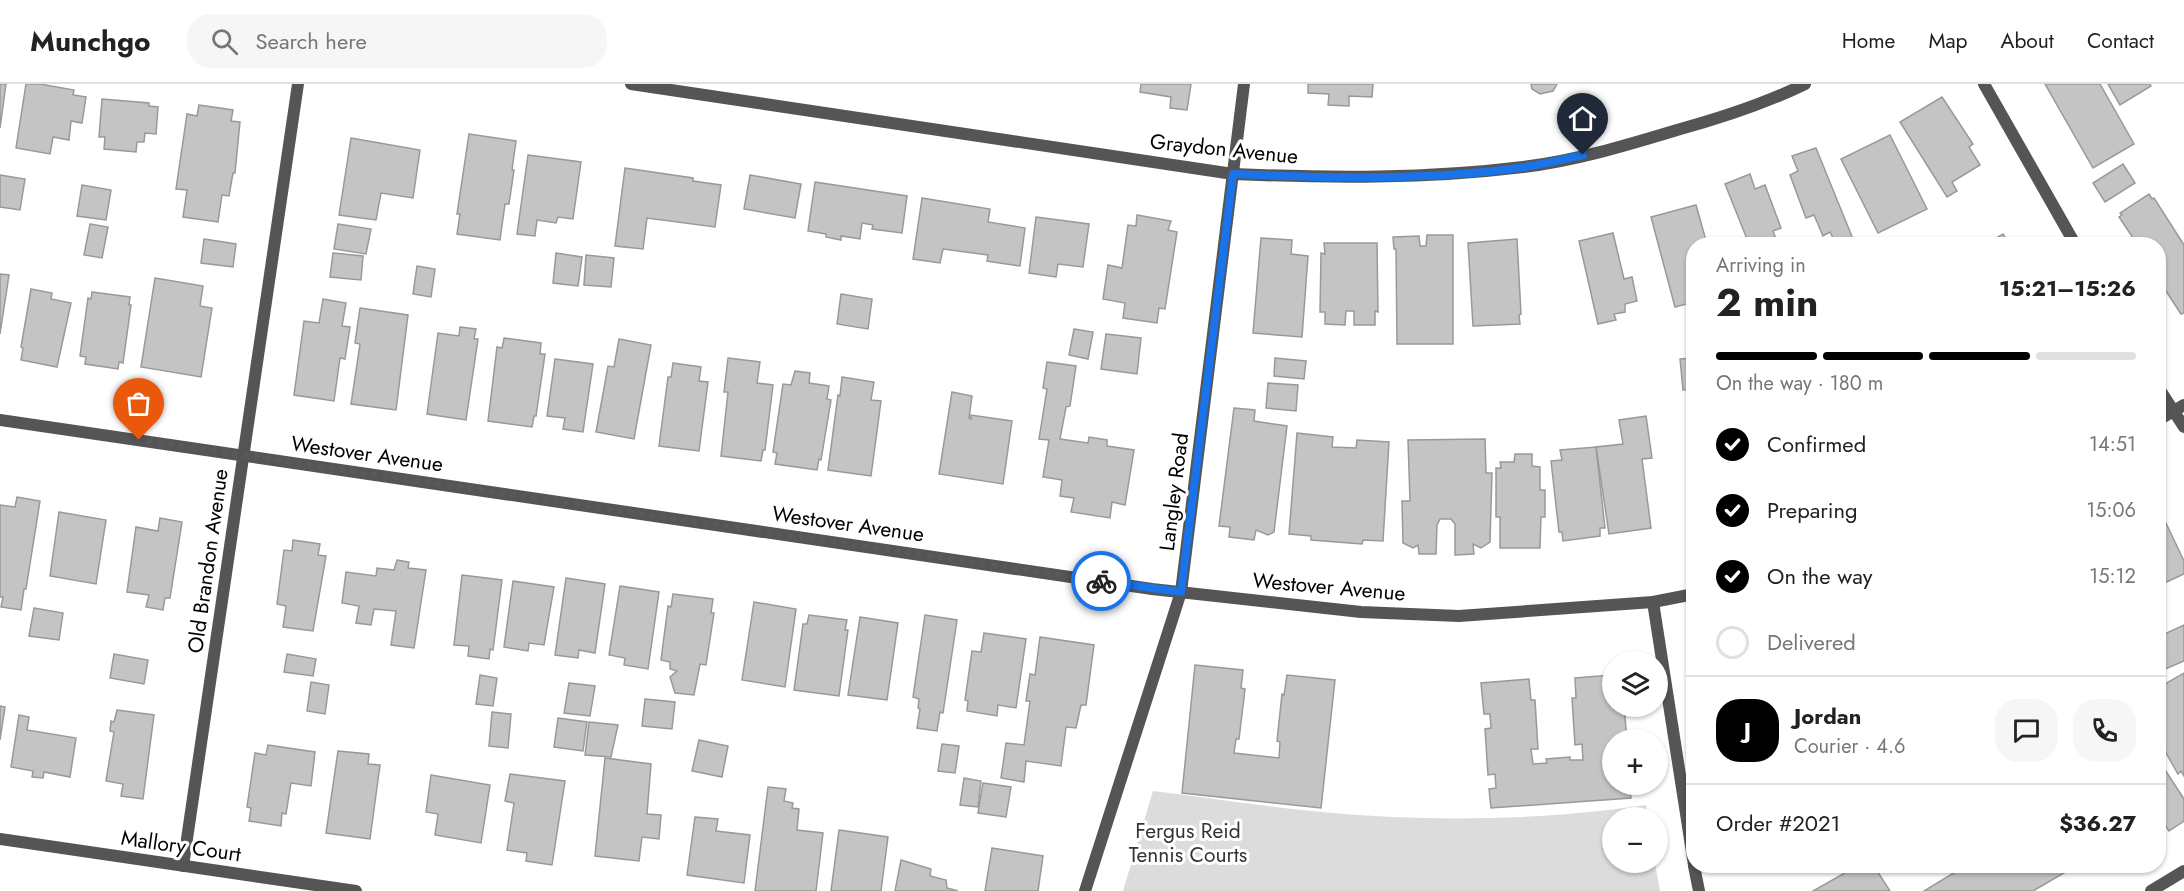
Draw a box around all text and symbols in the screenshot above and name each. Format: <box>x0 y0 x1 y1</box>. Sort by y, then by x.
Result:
search box <box>187 14 607 68</box>
text: Munchgo <box>30 21 151 62</box>
icon: search <box>208 25 241 58</box>
text: Search here <box>256 25 367 57</box>
text: Home <box>1842 26 1895 56</box>
text: Map <box>1928 26 1968 56</box>
text: About <box>2001 26 2054 56</box>
text: Contact <box>2087 26 2154 56</box>
pin <box>1557 93 1608 155</box>
icon: home <box>1566 102 1599 135</box>
street label: Graydon Avenue <box>1148 126 1300 172</box>
text: Arriving in <box>1716 251 1806 280</box>
text: 15:21–15:26 <box>1999 272 2136 304</box>
text: 2 min <box>1716 274 1818 331</box>
text: On the way · 180 m <box>1716 369 1883 398</box>
pin <box>113 378 164 440</box>
icon: bag <box>122 387 155 420</box>
street label: Westover Avenue <box>289 428 445 480</box>
icon: check <box>1716 428 1749 461</box>
text: Confirmed <box>1767 428 1866 460</box>
text: 14:51 <box>2089 430 2136 459</box>
street label: Langley Road <box>1152 431 1196 553</box>
street label: Old Brandon Avenue <box>180 467 236 655</box>
icon: check <box>1716 494 1749 527</box>
text: Preparing <box>1767 494 1858 526</box>
text: 15:06 <box>2086 496 2136 525</box>
street label: Westover Avenue <box>770 498 926 550</box>
courier <box>1071 551 1131 611</box>
icon: check <box>1716 560 1749 593</box>
text: On the way <box>1767 560 1872 592</box>
text: 15:12 <box>2089 562 2136 591</box>
icon: bike <box>1085 565 1118 598</box>
street label: Westover Avenue <box>1251 565 1407 609</box>
text: Delivered <box>1767 626 1856 658</box>
map controls <box>1602 651 1668 873</box>
button: layers <box>1602 651 1668 717</box>
button: chat <box>1995 699 2058 762</box>
button: phone <box>2073 699 2136 762</box>
text: Jordan <box>1794 700 1861 732</box>
text: J <box>1744 714 1751 746</box>
button: + <box>1602 729 1668 795</box>
text: Courier · 4.6 <box>1794 732 1906 761</box>
button: − <box>1602 807 1668 873</box>
text: Order #2021 <box>1716 807 1840 839</box>
text: $36.27 <box>2059 807 2136 839</box>
park label: Fergus Reid Tennis Courts <box>1129 816 1247 870</box>
street label: Mallory Court <box>119 823 243 869</box>

